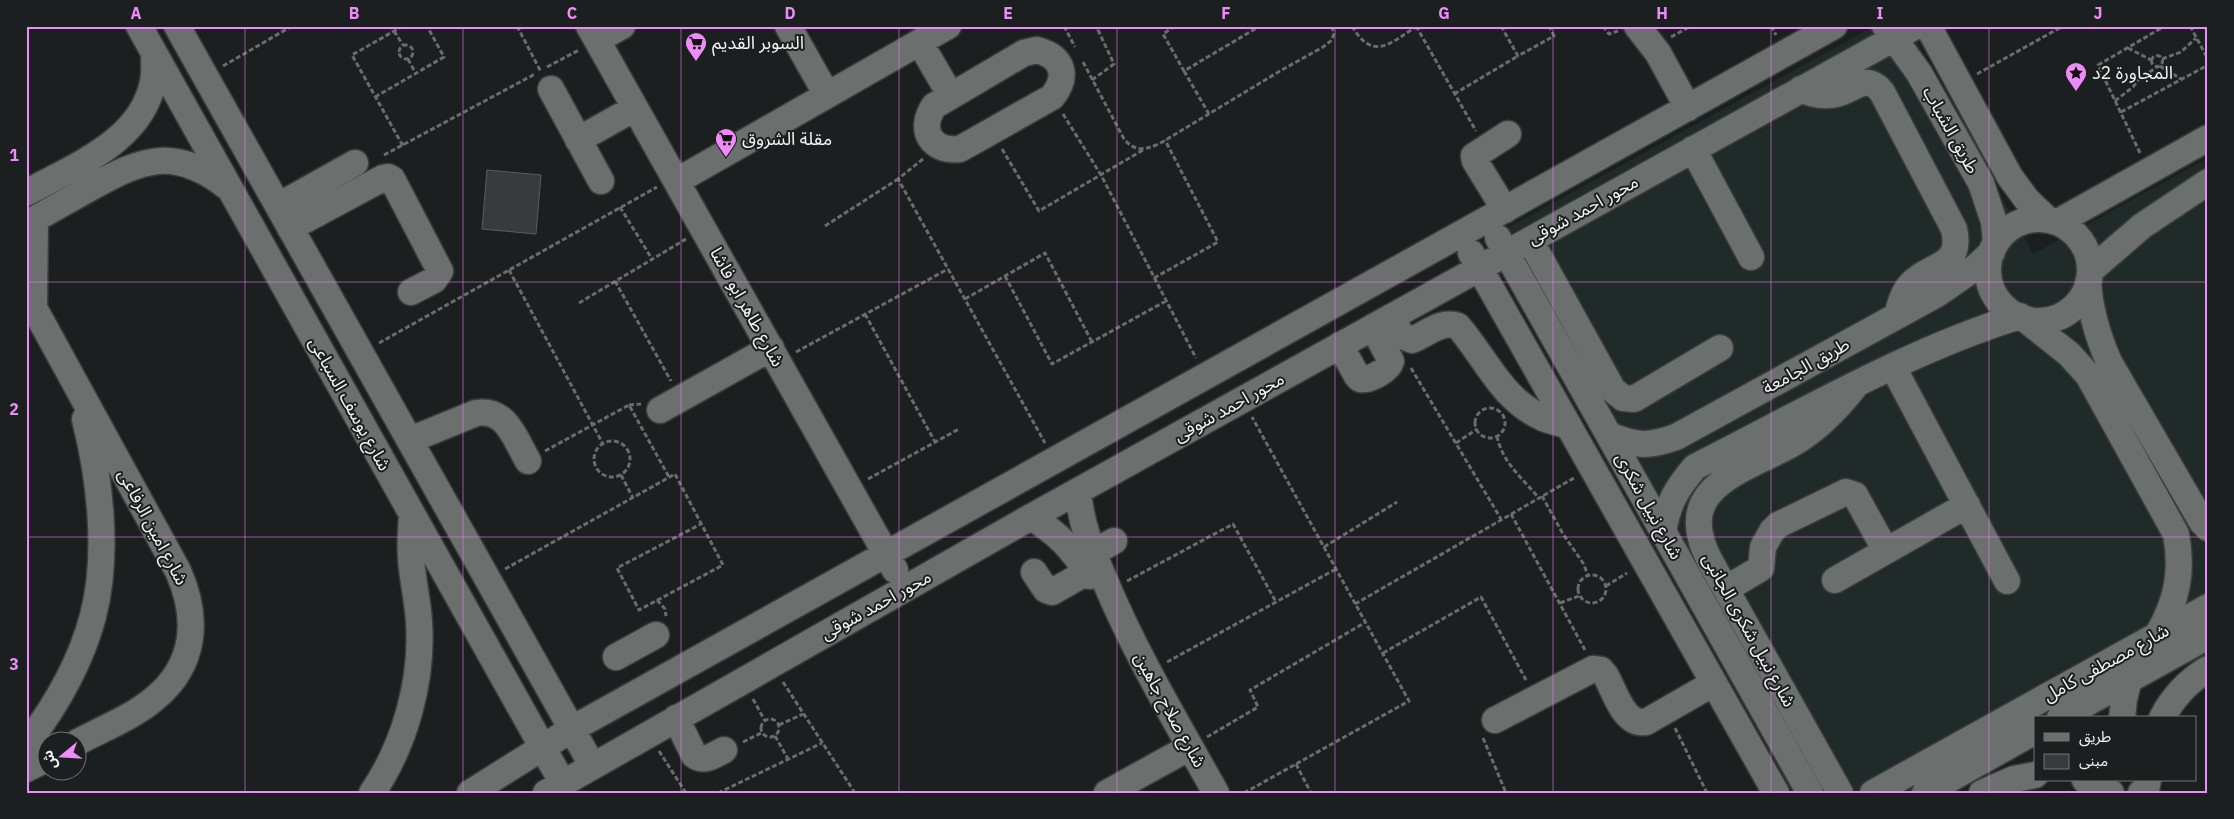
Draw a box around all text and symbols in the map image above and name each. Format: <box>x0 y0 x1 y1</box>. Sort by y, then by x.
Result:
text: A <box>131 3 142 23</box>
text: B <box>349 3 360 23</box>
text: C <box>567 3 577 23</box>
text: D <box>784 3 796 23</box>
text: E <box>1003 3 1013 23</box>
text: F <box>1221 3 1231 23</box>
text: G <box>1438 3 1450 23</box>
text: H <box>1656 3 1668 23</box>
text: I <box>1877 3 1884 23</box>
text: J <box>2094 3 2102 23</box>
supermarket icon: السوبر القديم <box>684 31 708 62</box>
place label: السوبر القديم <box>712 31 804 56</box>
place icon: المجاورة 2د <box>2064 61 2088 92</box>
place label: المجاورة 2د <box>2092 61 2173 84</box>
street label: طريق الشباب <box>1918 82 1985 178</box>
supermarket icon: مقلة الشروق <box>714 127 738 158</box>
place label: مقلة الشروق <box>742 127 832 150</box>
text: 1 <box>9 145 19 165</box>
street label: محور احمد شوقى <box>1523 170 1642 250</box>
street label: شارع طاهر ابو فاشا <box>703 243 790 372</box>
street label: طريق الجامعة <box>1758 332 1853 399</box>
street label: شارع يوسف السباعى <box>302 333 397 476</box>
street label: محور احمد شوقى <box>1169 367 1288 447</box>
text: 2 <box>9 399 19 419</box>
street label: شارع نبيل شكرى <box>1608 448 1688 565</box>
street label: شارع امين الرفاعى <box>111 465 194 590</box>
street label: شارع نبيل شكرى الجانبى <box>1695 549 1801 712</box>
street label: محور احمد شوقى <box>816 565 935 645</box>
street label: شارع مصطفى كامل <box>2039 618 2174 709</box>
street label: شارع صلاح جاهين <box>1127 648 1212 773</box>
text: 3 <box>9 654 19 674</box>
legend <box>2034 716 2196 782</box>
text: طريق <box>2079 727 2111 747</box>
north arrow <box>38 732 88 782</box>
text: ش <box>38 748 61 772</box>
text: مبنى <box>2079 751 2108 770</box>

